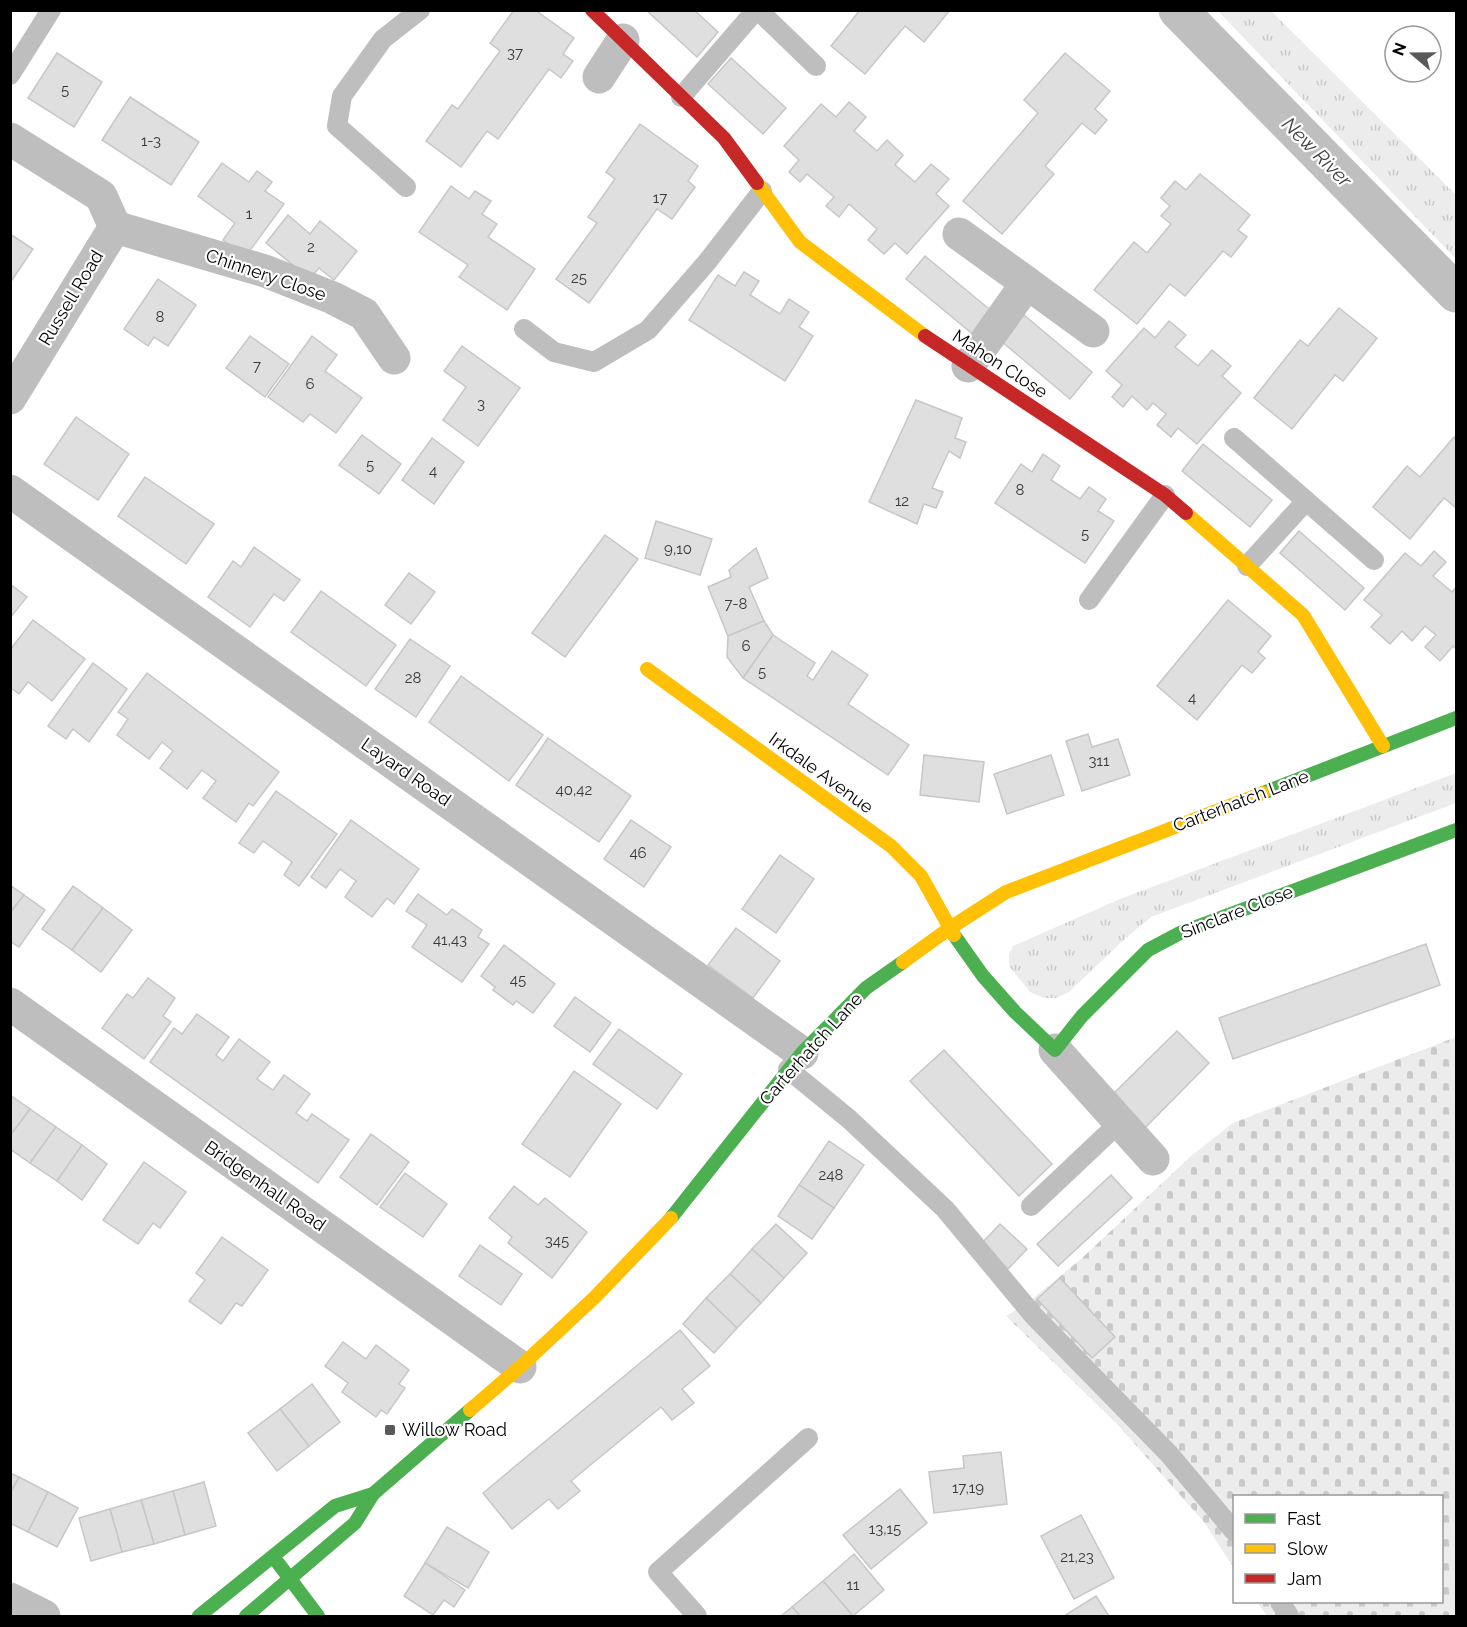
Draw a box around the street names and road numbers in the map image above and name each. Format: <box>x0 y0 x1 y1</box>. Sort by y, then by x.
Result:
street label: Chinnery Close <box>203 244 329 305</box>
street label: Russell Road <box>34 246 107 349</box>
street label: Mahon Close <box>949 325 1052 402</box>
street label: Irkdale Avenue <box>765 728 878 818</box>
street label: Layard Road <box>358 733 455 810</box>
street label: Carterhatch Lane <box>1170 765 1312 836</box>
street label: Sinclare Close <box>1178 880 1296 943</box>
street label: Carterhatch Lane <box>755 988 867 1109</box>
street label: Bridgenhall Road <box>201 1136 330 1235</box>

